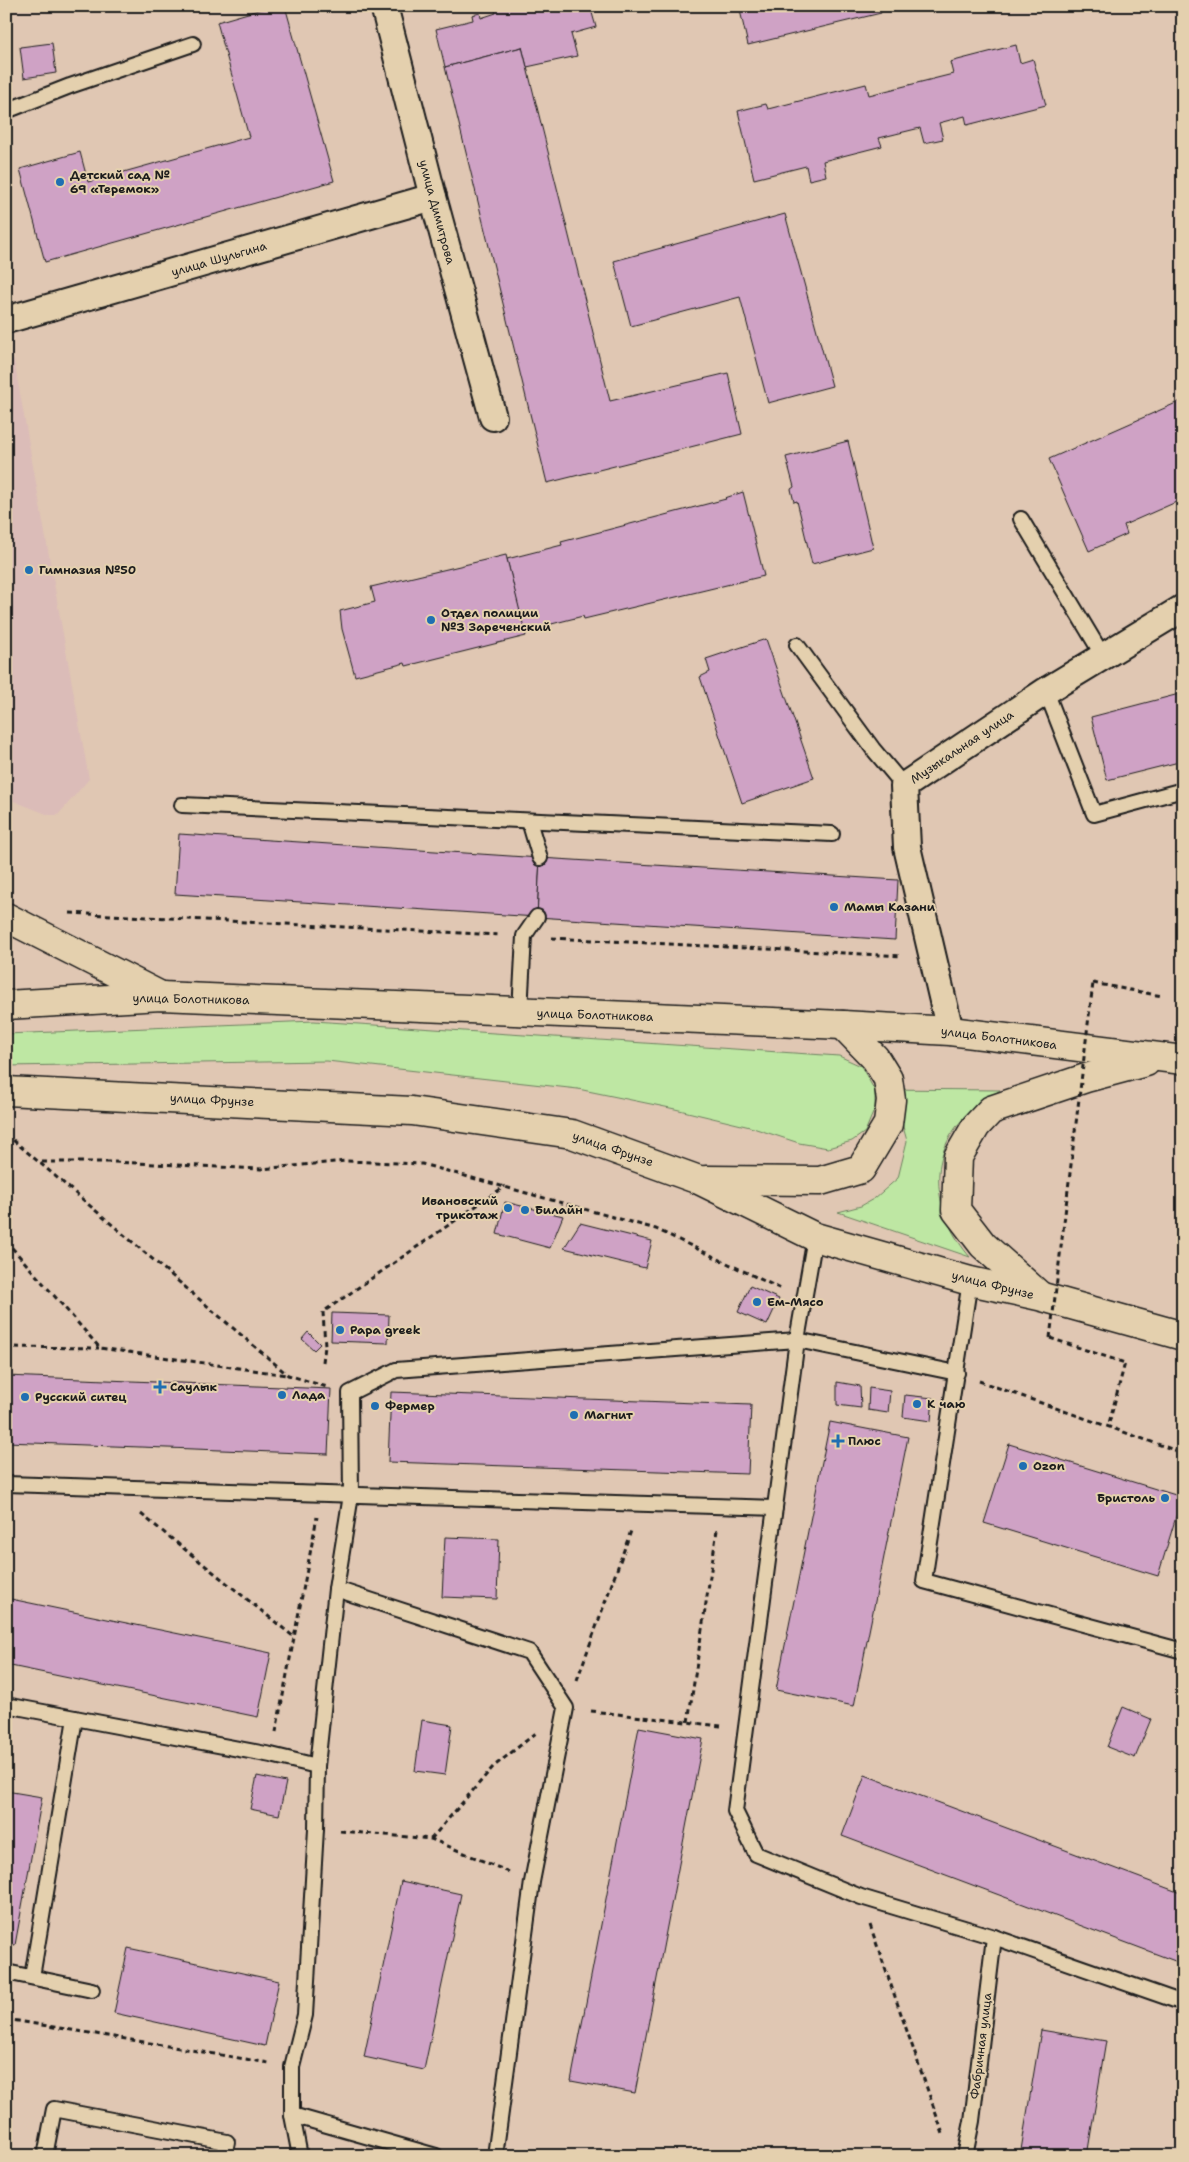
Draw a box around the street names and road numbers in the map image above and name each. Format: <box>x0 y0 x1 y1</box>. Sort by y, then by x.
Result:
street label: улица Димитрова <box>415 158 459 267</box>
street label: улица Шульгина <box>169 238 269 280</box>
street label: Музыкальная улица <box>907 706 1017 787</box>
street label: улица Болотникова <box>132 990 250 1008</box>
street label: улица Болотникова <box>536 1005 654 1025</box>
street label: улица Болотникова <box>940 1023 1058 1053</box>
street label: улица Фрунзе <box>169 1090 255 1110</box>
street label: улица Фрунзе <box>571 1128 656 1170</box>
street label: улица Фрунзе <box>950 1267 1036 1303</box>
street label: Фабричная улица <box>967 1991 996 2100</box>

